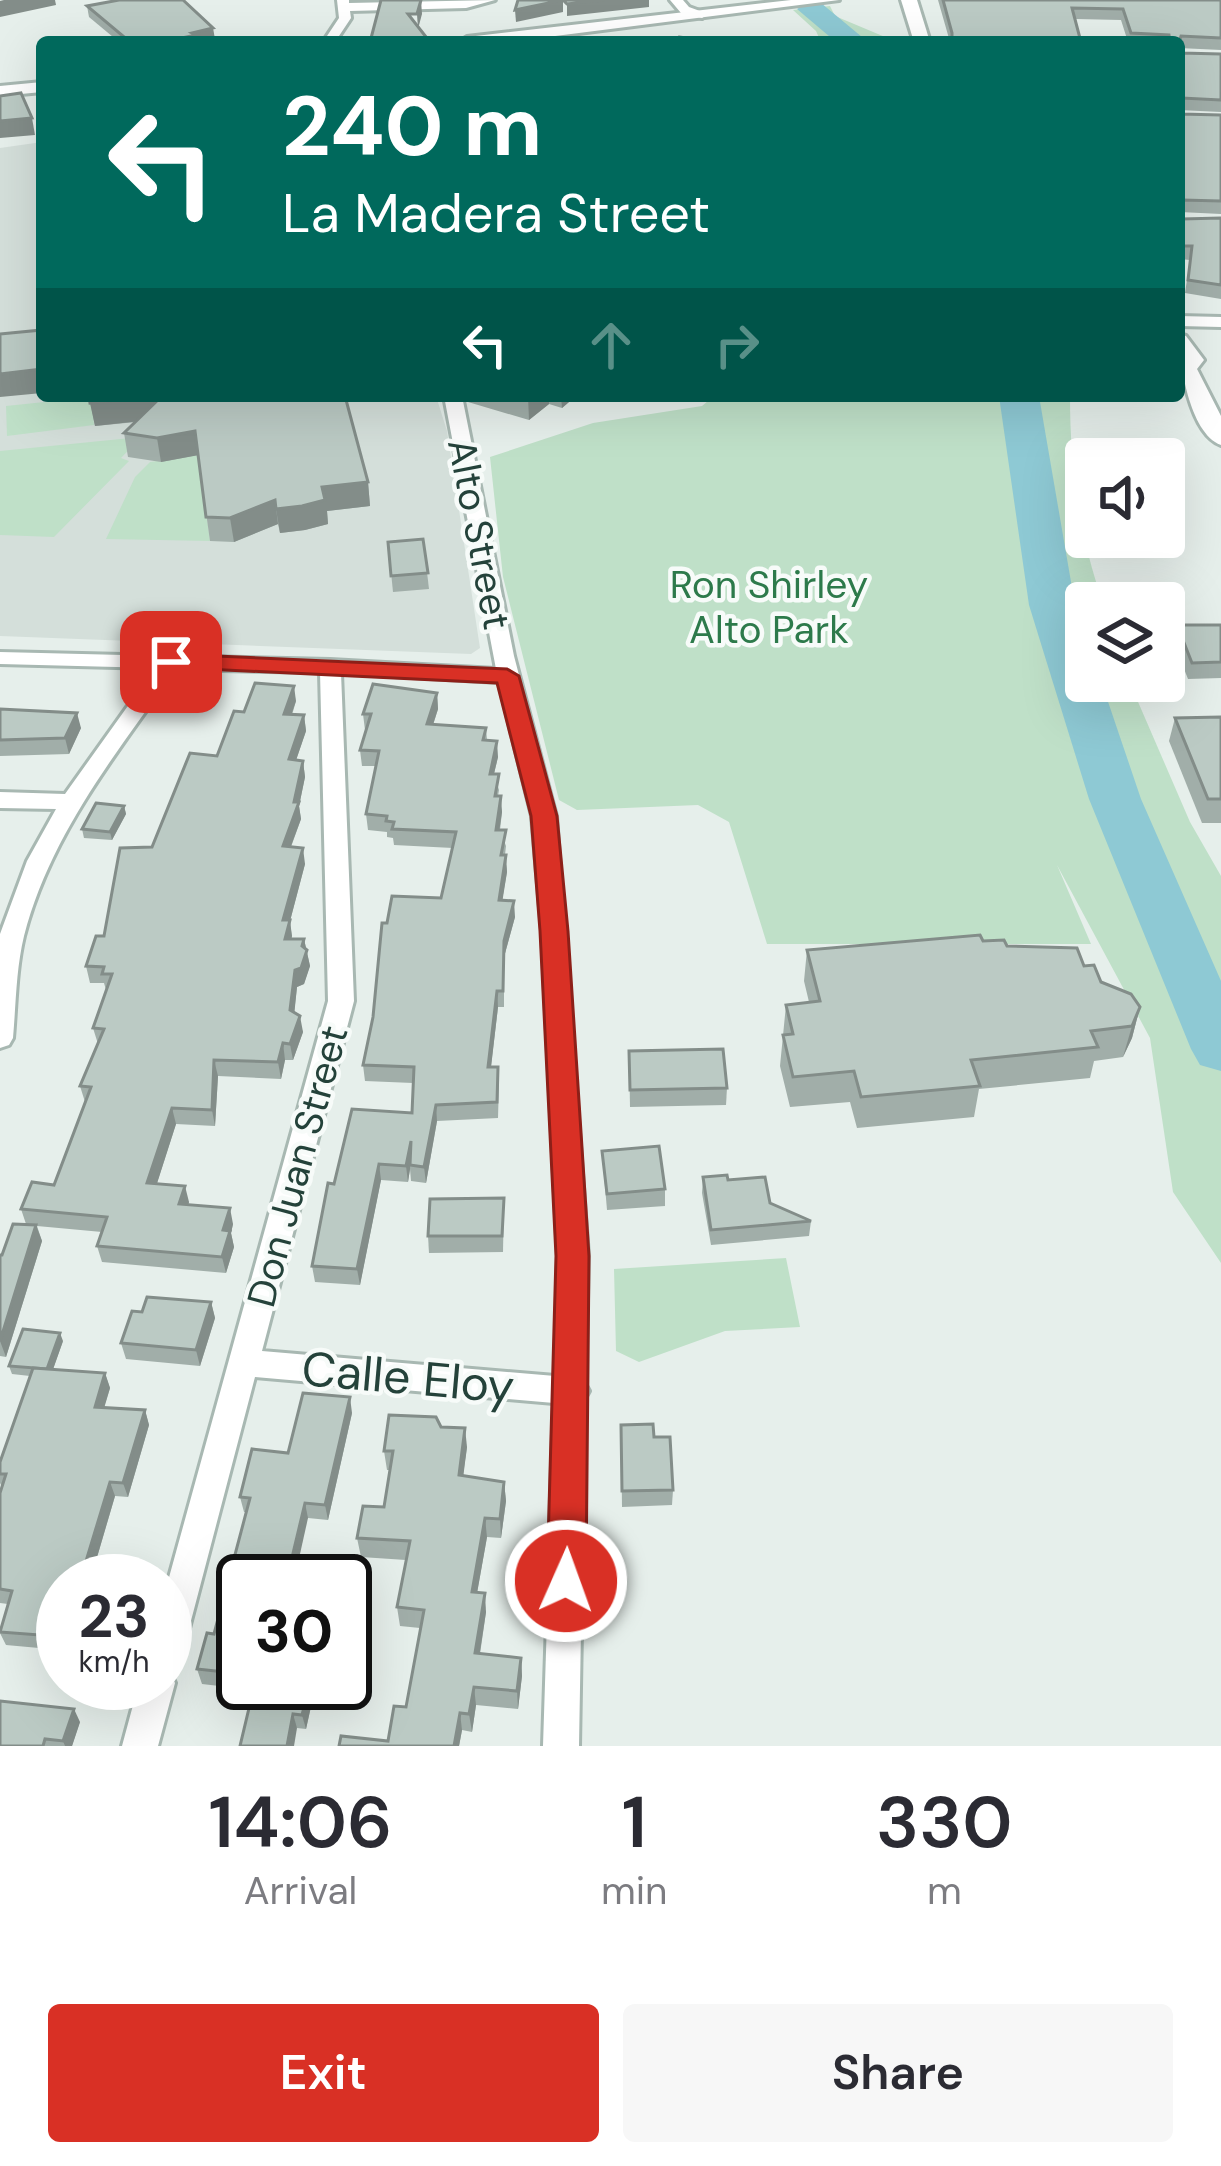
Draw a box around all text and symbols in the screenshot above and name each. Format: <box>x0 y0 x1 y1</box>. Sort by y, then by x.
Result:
text: 240 m <box>282 72 542 181</box>
icon: left <box>84 84 240 240</box>
text: La Madera Street <box>282 178 710 249</box>
icon: left <box>452 312 518 378</box>
icon: ahead <box>578 312 644 378</box>
icon: right <box>704 312 770 378</box>
street label: Alto Street <box>436 434 523 634</box>
map controls <box>1065 438 1185 702</box>
button: sound <box>1065 438 1185 558</box>
park label: Ron Shirley Alto Park <box>670 559 868 655</box>
button: layers <box>1065 582 1185 702</box>
pin <box>120 611 222 713</box>
icon: arrive <box>138 629 204 695</box>
street label: Don Juan Street <box>235 1020 360 1312</box>
street label: Calle Eloy <box>299 1337 517 1418</box>
position arrow <box>503 1518 629 1644</box>
speed limit sign: 30 <box>216 1554 372 1710</box>
text: 23 <box>79 1577 149 1656</box>
text: km/h <box>79 1642 149 1681</box>
text: 14:06 <box>208 1776 393 1869</box>
text: 1 <box>622 1776 647 1869</box>
text: 330 <box>876 1776 1013 1869</box>
text: Arrival <box>244 1865 357 1916</box>
text: min <box>601 1865 668 1916</box>
text: m <box>927 1865 962 1916</box>
button: Exit <box>48 2004 599 2142</box>
button: Share <box>623 2004 1173 2142</box>

